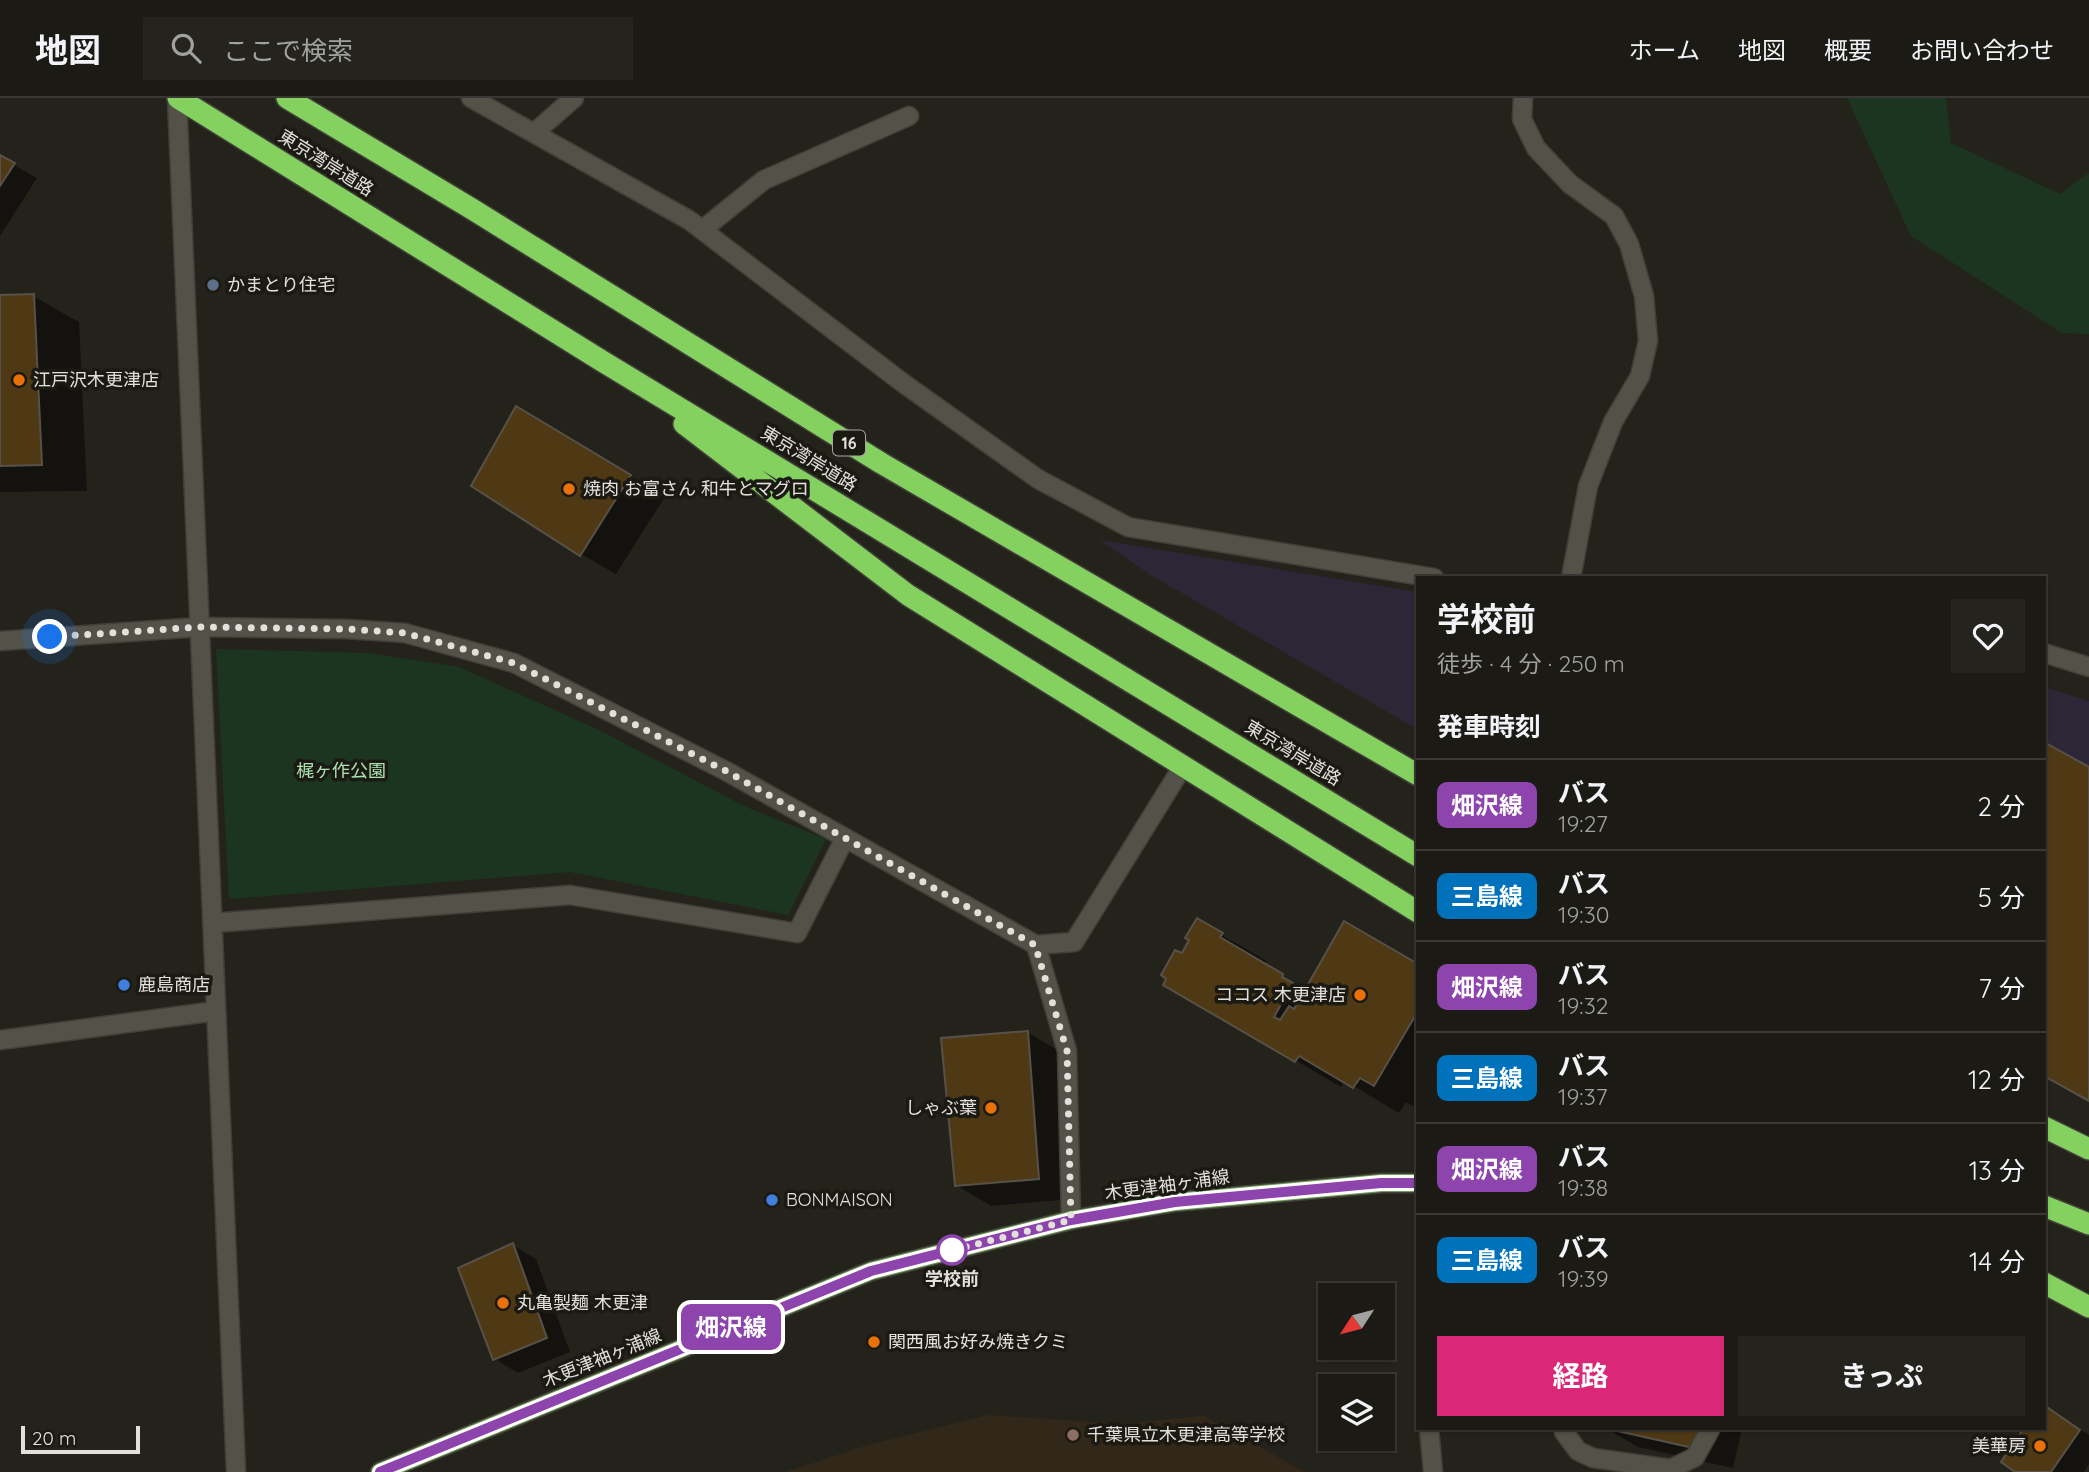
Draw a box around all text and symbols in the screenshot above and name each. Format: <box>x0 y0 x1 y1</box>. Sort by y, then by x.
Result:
search box <box>143 17 633 80</box>
text: 地図 <box>35 29 101 70</box>
icon: search <box>167 29 205 67</box>
text: ここで検索 <box>223 34 353 67</box>
text: ホーム <box>1629 35 1700 65</box>
text: 地図 <box>1738 35 1786 65</box>
text: 概要 <box>1824 35 1872 65</box>
text: お問い合わせ <box>1910 35 2054 65</box>
street label: 東京湾岸道路 <box>274 124 378 201</box>
place label: かまとり住宅 <box>227 273 335 296</box>
marker: かまとり住宅 <box>205 277 221 293</box>
place label: 江戸沢木更津店 <box>33 368 159 391</box>
marker: 江戸沢木更津店 <box>11 372 27 388</box>
street label: 東京湾岸道路 <box>757 421 861 496</box>
road number: 16 <box>833 430 865 456</box>
place label: 焼肉 お富さん 和牛とマグロ <box>583 477 809 500</box>
marker: 焼肉 お富さん 和牛とマグロ <box>561 481 577 497</box>
text: 学校前 <box>1437 598 1536 639</box>
button: heart <box>1951 599 2025 673</box>
your location <box>32 619 67 654</box>
text: 徒歩 · 4 分 · 250 m <box>1437 649 1625 678</box>
text: 発車時刻 <box>1437 710 1541 743</box>
street label: 東京湾岸道路 <box>1241 715 1345 790</box>
park label: 梶ヶ作公園 <box>296 759 386 782</box>
text: バス <box>1558 776 1610 809</box>
text: 畑沢線 <box>1451 790 1523 820</box>
text: 2 分 <box>1977 790 2025 823</box>
text: 19:27 <box>1558 809 1608 838</box>
text: バス <box>1558 867 1610 900</box>
text: 三島線 <box>1451 881 1523 911</box>
text: 5 分 <box>1978 881 2025 914</box>
text: 19:30 <box>1558 900 1609 929</box>
text: バス <box>1558 958 1610 991</box>
text: 畑沢線 <box>1451 972 1523 1002</box>
text: 7 分 <box>1979 972 2025 1005</box>
place label: 鹿島商店 <box>138 973 210 996</box>
marker: 鹿島商店 <box>116 977 132 993</box>
place label: ココス 木更津店 <box>1215 983 1346 1006</box>
marker: ココス 木更津店 <box>1352 987 1368 1003</box>
text: 19:32 <box>1558 991 1608 1020</box>
text: バス <box>1558 1049 1610 1082</box>
text: 三島線 <box>1451 1063 1523 1093</box>
text: 12 分 <box>1968 1063 2025 1096</box>
text: 19:37 <box>1558 1082 1608 1111</box>
place label: しゃぶ葉 <box>905 1096 977 1119</box>
marker: しゃぶ葉 <box>983 1100 999 1116</box>
text: バス <box>1558 1140 1610 1173</box>
text: 畑沢線 <box>1451 1154 1523 1184</box>
text: 13 分 <box>1969 1154 2025 1187</box>
street label: 木更津袖ヶ浦線 <box>1103 1164 1231 1205</box>
text: 19:38 <box>1558 1173 1608 1202</box>
place label: BONMAISON <box>786 1188 893 1211</box>
marker: BONMAISON <box>764 1192 780 1208</box>
text: バス <box>1558 1231 1610 1264</box>
marker: 学校前 <box>937 1235 967 1265</box>
text: 三島線 <box>1451 1245 1523 1275</box>
text: 14 分 <box>1969 1245 2025 1278</box>
text: 19:39 <box>1558 1264 1609 1293</box>
place label: 学校前 <box>925 1267 979 1290</box>
north arrow <box>1318 1283 1395 1360</box>
map controls <box>1318 1283 1395 1451</box>
place label: 丸亀製麺 木更津 <box>517 1291 648 1314</box>
marker: 丸亀製麺 木更津 <box>495 1295 511 1311</box>
line badge: 畑沢線 <box>691 1304 771 1350</box>
text: 畑沢線 <box>695 1312 767 1342</box>
street label: 木更津袖ヶ浦線 <box>539 1323 665 1392</box>
place label: 関西風お好み焼きクミ <box>888 1330 1068 1353</box>
marker: 関西風お好み焼きクミ <box>866 1334 882 1350</box>
button: 経路 <box>1437 1336 1724 1416</box>
button: きっぷ <box>1738 1336 2025 1416</box>
button: layers <box>1318 1374 1395 1451</box>
scale bar <box>21 1423 140 1455</box>
place label: 千葉県立木更津高等学校 <box>1087 1423 1285 1446</box>
text: 20 m <box>32 1426 76 1450</box>
marker: 千葉県立木更津高等学校 <box>1065 1427 1081 1443</box>
place label: 美華房 <box>1972 1434 2026 1457</box>
marker: 美華房 <box>2032 1438 2048 1454</box>

